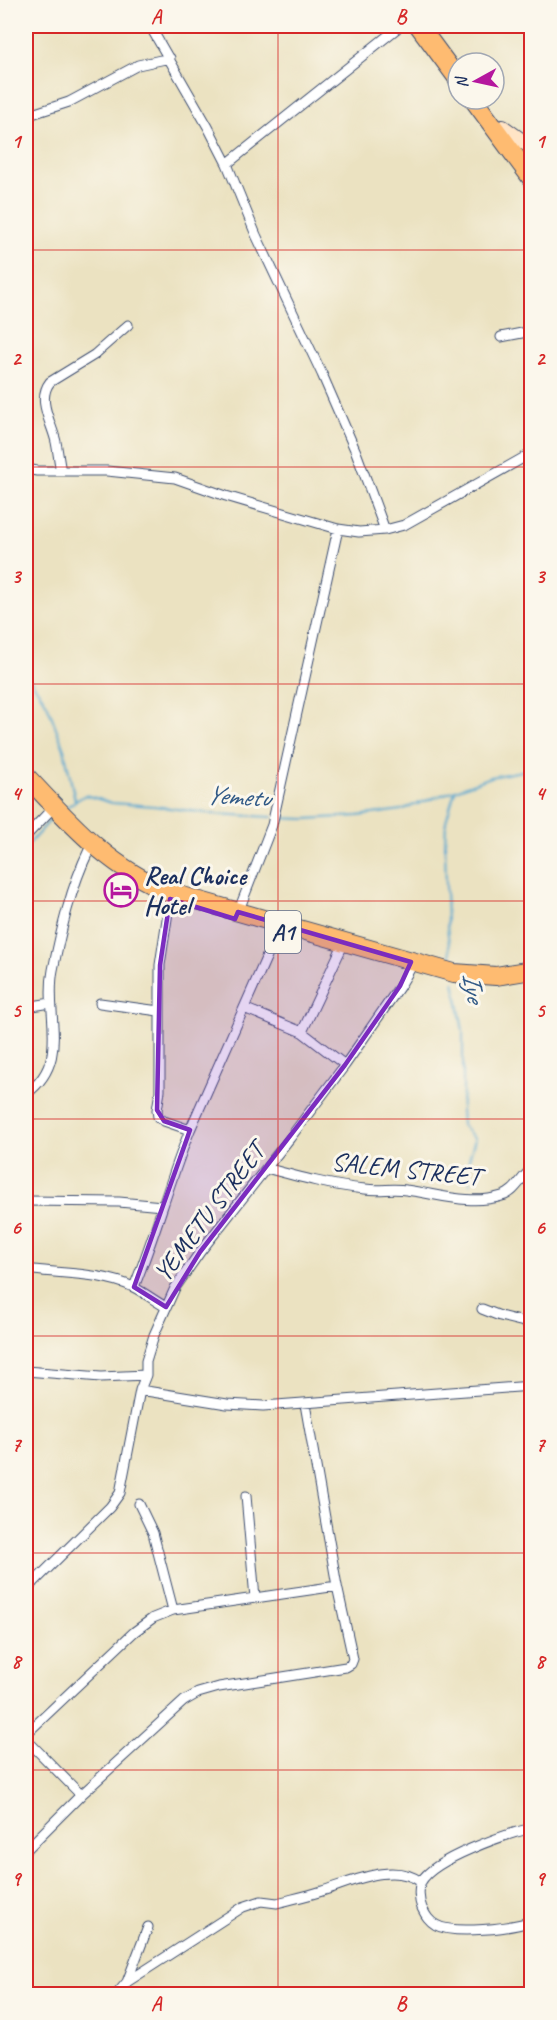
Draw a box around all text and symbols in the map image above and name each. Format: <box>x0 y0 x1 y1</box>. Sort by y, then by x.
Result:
text: A <box>151 4 163 29</box>
text: B <box>396 4 408 29</box>
north arrow <box>446 51 506 111</box>
text: N <box>451 74 473 89</box>
text: 1 <box>12 129 23 154</box>
text: 1 <box>536 129 547 154</box>
text: 2 <box>12 346 23 371</box>
text: 2 <box>536 346 547 371</box>
text: 3 <box>12 564 23 589</box>
text: 3 <box>536 564 547 589</box>
water label: Yemetu <box>205 777 275 815</box>
text: 4 <box>12 781 24 806</box>
text: 4 <box>536 781 548 806</box>
place label: Real Choice Hotel <box>144 859 248 922</box>
hotel icon: Real Choice Hotel <box>103 872 139 908</box>
road number: A1 <box>265 911 301 953</box>
water label: Iye <box>455 970 494 1008</box>
text: 5 <box>12 998 23 1023</box>
text: 5 <box>536 998 547 1023</box>
street label: YEMETU STREET <box>146 1132 275 1288</box>
street label: SALEM STREET <box>330 1145 487 1194</box>
text: 6 <box>11 1215 22 1240</box>
text: 6 <box>535 1215 546 1240</box>
text: 7 <box>12 1432 23 1457</box>
text: 7 <box>536 1432 547 1457</box>
text: 8 <box>12 1649 24 1674</box>
text: 8 <box>536 1649 548 1674</box>
text: 9 <box>12 1866 23 1891</box>
text: 9 <box>536 1866 547 1891</box>
text: A <box>151 1991 163 2016</box>
text: B <box>396 1991 408 2016</box>

